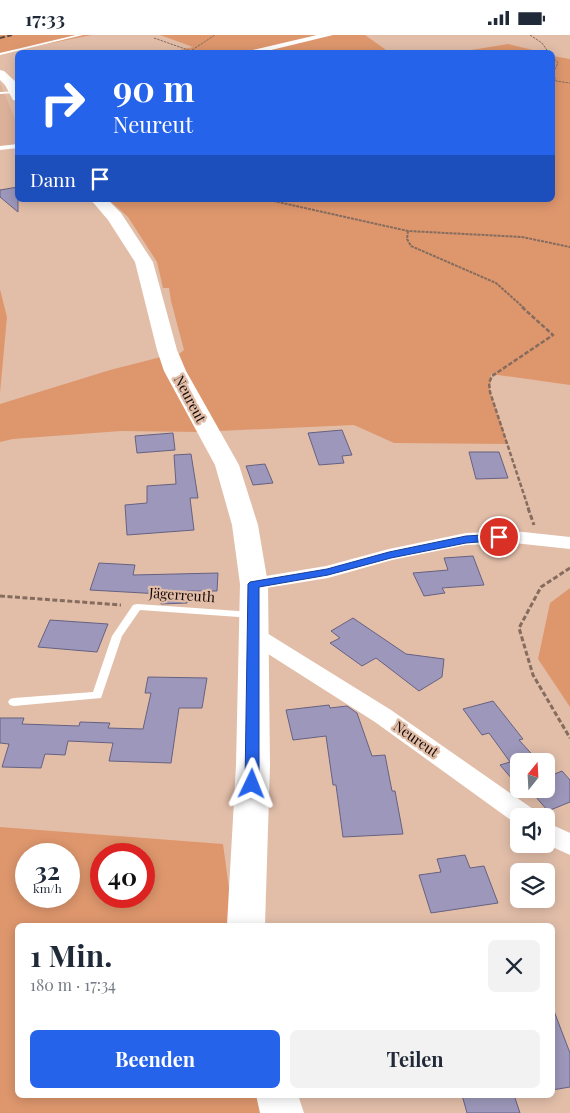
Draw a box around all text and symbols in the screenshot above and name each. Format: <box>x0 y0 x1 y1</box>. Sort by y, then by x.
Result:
text: 17:33 <box>25 5 65 31</box>
text: 90 m <box>113 64 195 111</box>
icon: right <box>30 70 95 135</box>
text: Neureut <box>113 109 193 139</box>
icon: arrive <box>86 165 114 193</box>
text: Dann <box>30 166 76 192</box>
street label: Neureut <box>170 372 211 427</box>
pin <box>478 516 520 558</box>
icon: arrive <box>485 523 513 551</box>
street label: Jägerreuth <box>147 583 216 606</box>
street label: Neureut <box>390 716 443 762</box>
north arrow <box>510 753 555 797</box>
map controls <box>510 753 555 908</box>
position arrow <box>225 757 277 809</box>
button: sound <box>510 808 555 853</box>
speed limit sign: 40 <box>90 843 155 908</box>
text: 32 <box>35 853 60 886</box>
button: layers <box>510 863 555 908</box>
text: km/h <box>33 880 62 896</box>
text: 1 Min. <box>30 935 112 975</box>
button: close <box>488 940 540 992</box>
text: 180 m · 17:34 <box>30 974 116 995</box>
button: Beenden <box>30 1030 280 1088</box>
button: Teilen <box>290 1030 540 1088</box>

